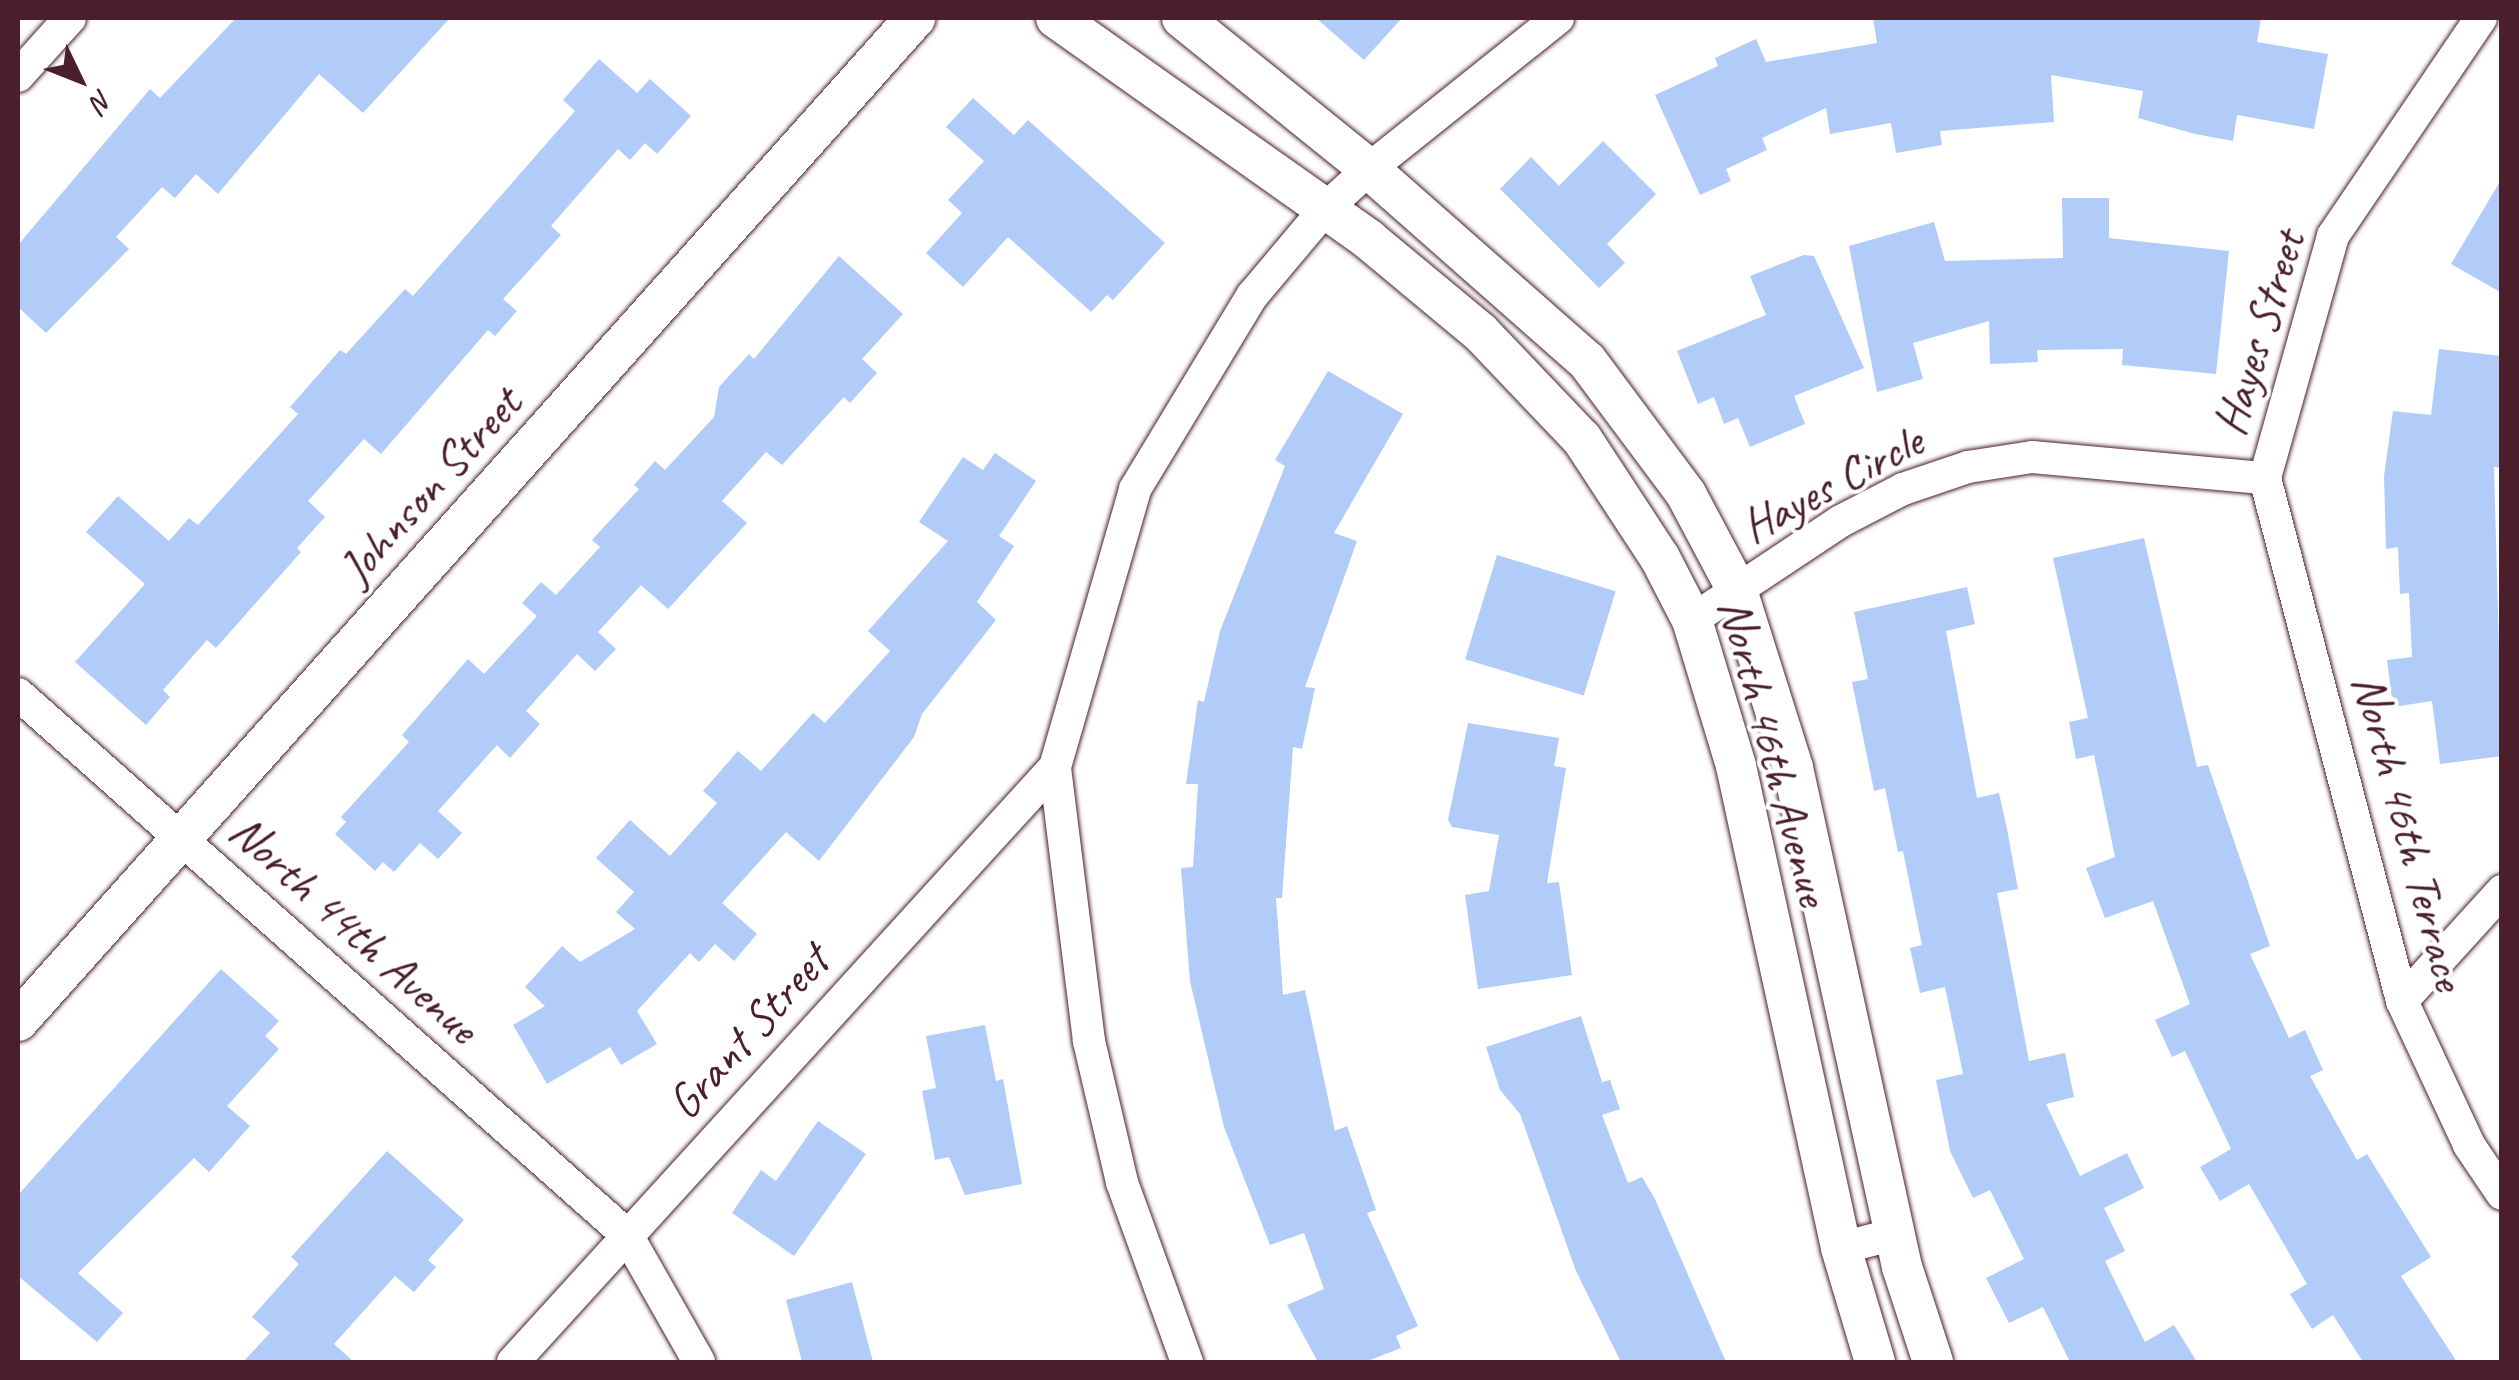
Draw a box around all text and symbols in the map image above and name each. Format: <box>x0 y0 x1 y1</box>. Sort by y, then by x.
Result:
north arrow <box>30 30 130 130</box>
text: N <box>84 83 121 119</box>
street label: Hayes Street <box>2201 223 2317 443</box>
street label: Johnson Street <box>326 375 534 597</box>
street label: Hayes Circle <box>1732 412 1932 556</box>
street label: North 46th Avenue <box>1705 592 1843 912</box>
street label: North 46th Terrace <box>2339 667 2479 997</box>
street label: North 44th Avenue <box>218 802 490 1056</box>
street label: Grant Street <box>655 933 841 1131</box>

